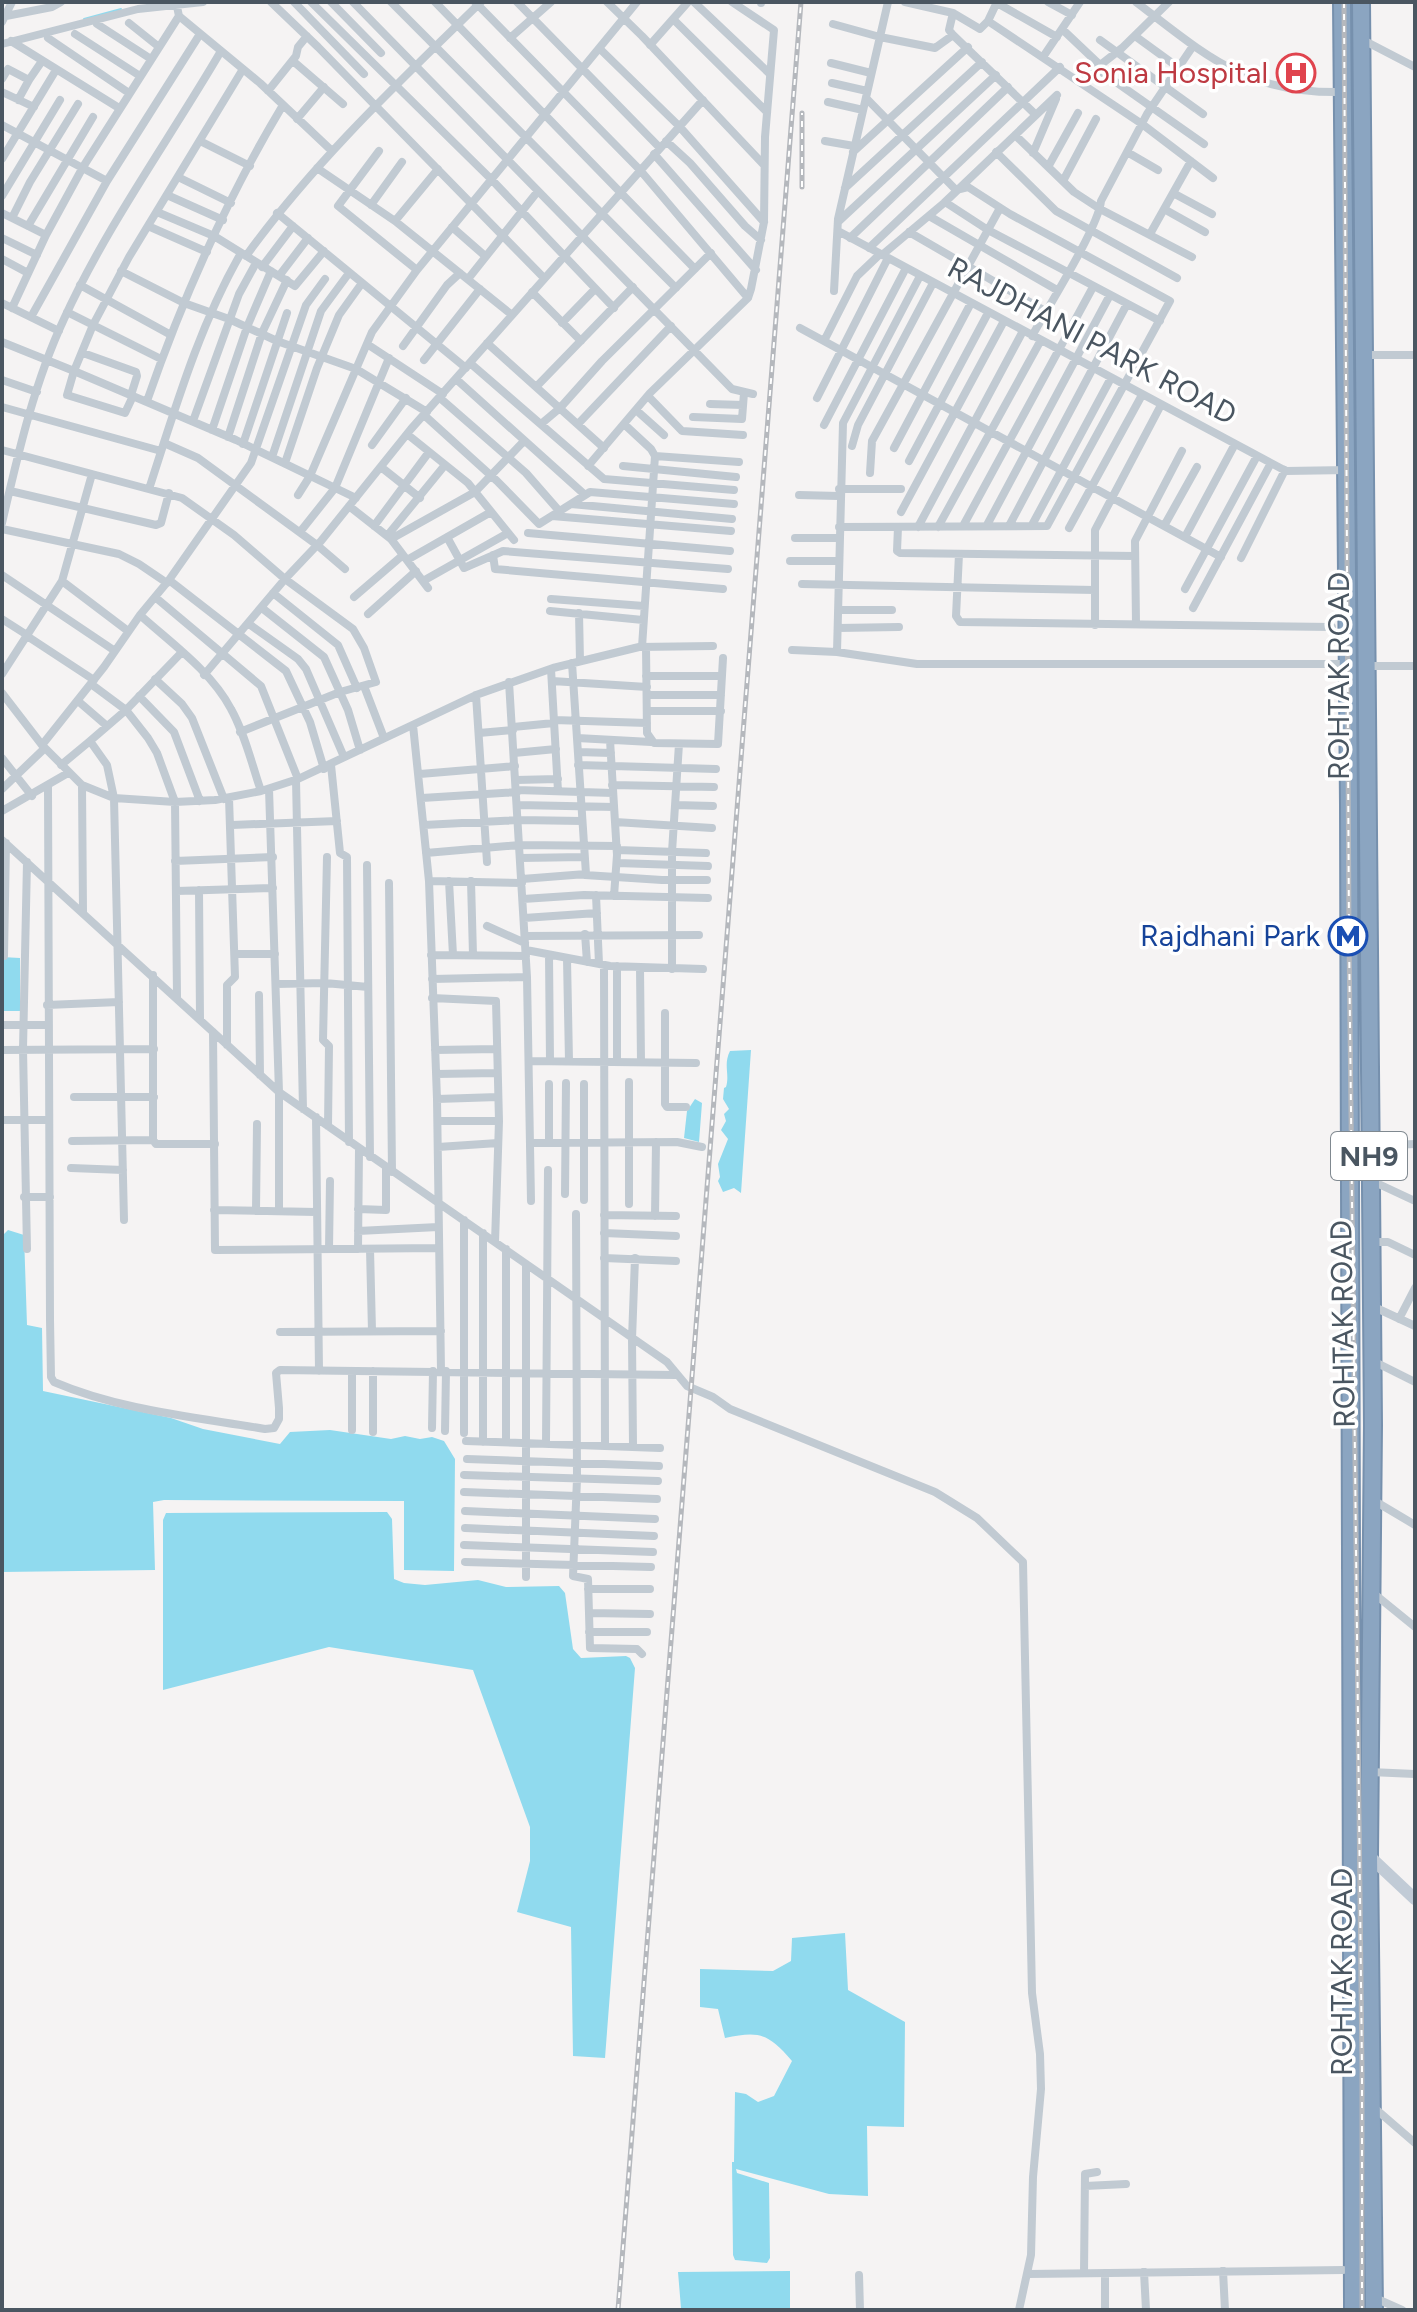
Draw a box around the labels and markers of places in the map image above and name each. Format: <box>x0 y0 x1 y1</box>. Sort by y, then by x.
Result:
hospital icon: Sonia Hospital <box>1275 52 1317 94</box>
place label: Sonia Hospital <box>1074 54 1268 91</box>
metro station icon: Rajdhani Park <box>1327 915 1369 957</box>
place label: Rajdhani Park <box>1140 917 1320 954</box>

